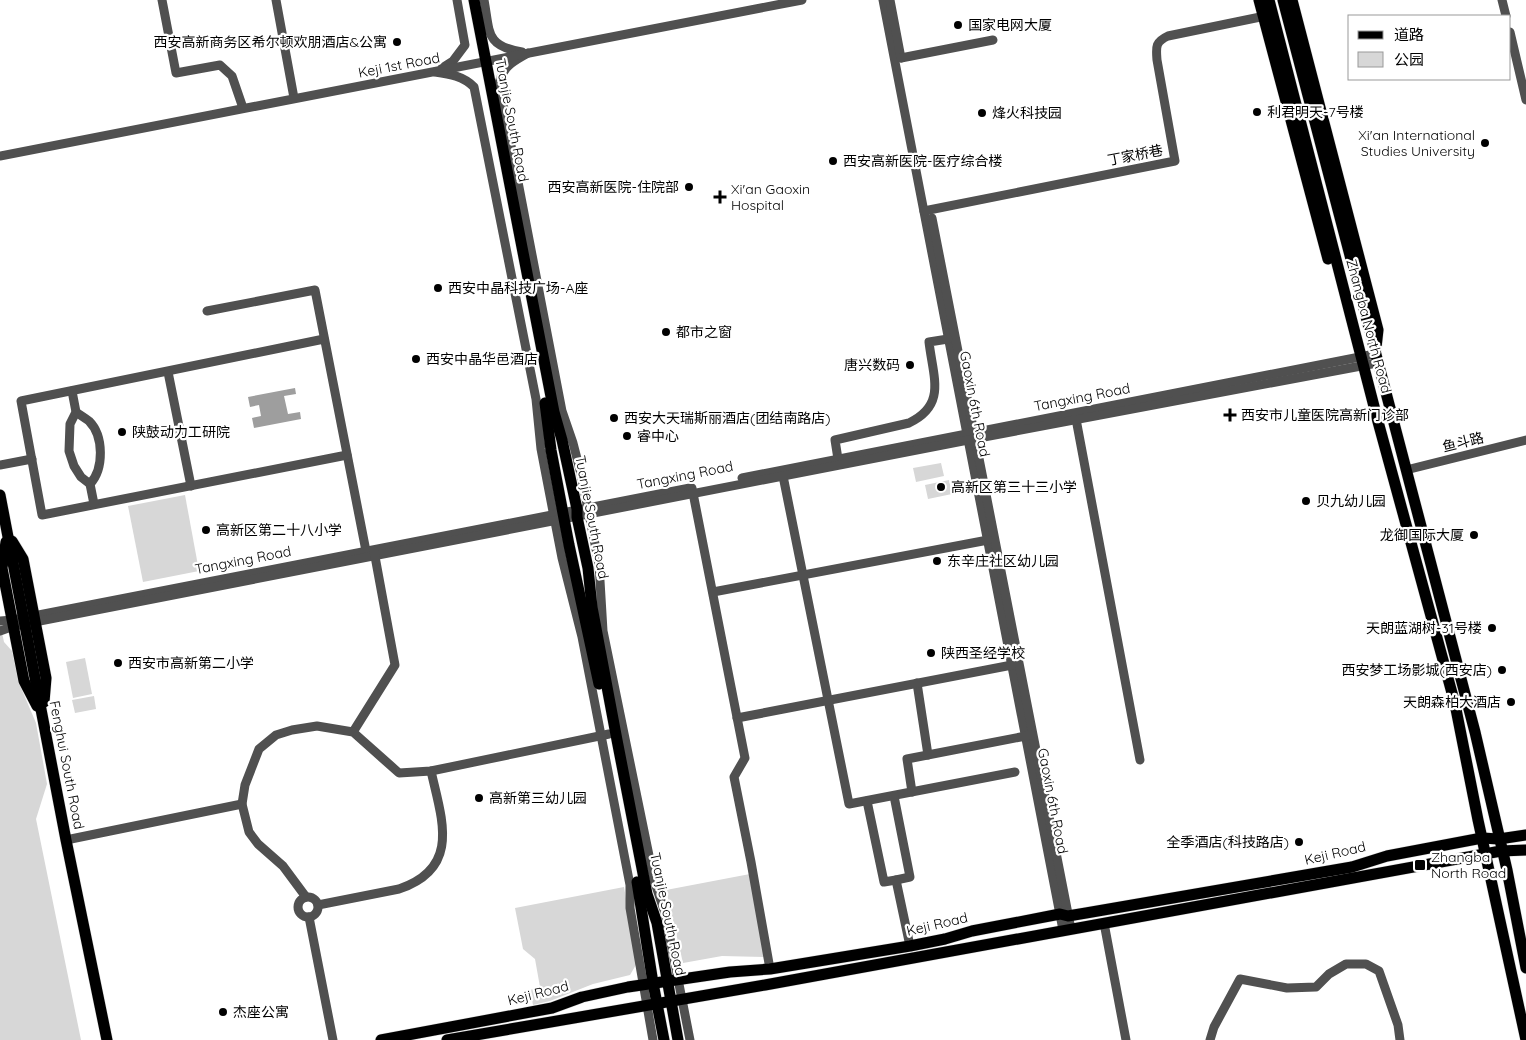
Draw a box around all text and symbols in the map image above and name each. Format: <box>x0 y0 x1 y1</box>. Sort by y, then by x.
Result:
legend <box>1348 15 1511 80</box>
place label: 国家电网大厦 <box>968 16 1052 34</box>
marker: 国家电网大厦 <box>952 19 964 31</box>
text: 道路 <box>1394 25 1424 44</box>
place label: 西安高新商务区希尔顿欢朋酒店&公寓 <box>153 33 387 51</box>
marker: 西安高新商务区希尔顿欢朋酒店&公寓 <box>391 36 403 48</box>
street label: Keji 1st Road <box>357 48 441 82</box>
text: 公园 <box>1394 50 1424 69</box>
street label: Tuanjie South Road <box>491 57 533 183</box>
place label: 利君明天-7号楼 <box>1267 103 1364 121</box>
place label: 烽火科技园 <box>992 104 1062 122</box>
marker: 利君明天-7号楼 <box>1251 106 1263 118</box>
marker: 烽火科技园 <box>976 107 988 119</box>
place label: Xi'an International Studies University <box>1358 126 1475 160</box>
marker: Xi'an International Studies University <box>1479 137 1491 149</box>
street label: 丁家桥巷 <box>1106 141 1164 169</box>
place label: 西安高新医院-医疗综合楼 <box>843 152 1002 170</box>
marker: 西安高新医院-医疗综合楼 <box>827 155 839 167</box>
place label: 西安高新医院-住院部 <box>548 178 679 196</box>
place label: Xi'an Gaoxin Hospital <box>731 180 810 214</box>
marker: 西安高新医院-住院部 <box>683 181 695 193</box>
marker: Xi'an Gaoxin Hospital <box>713 190 727 204</box>
street label: Zhangba North Road <box>1342 257 1396 395</box>
place label: 西安中晶科技广场-A座 <box>448 279 589 297</box>
marker: 西安中晶科技广场-A座 <box>432 282 444 294</box>
place label: 都市之窗 <box>676 323 732 341</box>
marker: 都市之窗 <box>660 326 672 338</box>
place label: 西安中晶华邑酒店 <box>426 350 538 368</box>
street label: Gaoxin 6th Road <box>956 350 994 458</box>
marker: 西安中晶华邑酒店 <box>410 353 422 365</box>
place label: 唐兴数码 <box>844 356 900 374</box>
marker: 唐兴数码 <box>904 359 916 371</box>
street label: Tangxing Road <box>1032 379 1132 415</box>
place label: 西安市儿童医院高新门诊部 <box>1241 406 1409 424</box>
marker: 西安市儿童医院高新门诊部 <box>1223 408 1237 422</box>
place label: 西安大天瑞斯丽酒店(团结南路店) <box>624 409 830 427</box>
marker: 西安大天瑞斯丽酒店(团结南路店) <box>608 412 620 424</box>
place label: 陕鼓动力工研院 <box>132 423 230 441</box>
marker: 陕鼓动力工研院 <box>116 426 128 438</box>
place label: 睿中心 <box>637 427 679 445</box>
street label: 鱼斗路 <box>1440 428 1486 456</box>
marker: 睿中心 <box>621 430 633 442</box>
street label: Tuanjie South Road <box>571 454 613 580</box>
street label: Tangxing Road <box>635 457 735 493</box>
place label: 高新区第三十三小学 <box>951 478 1077 496</box>
marker: 高新区第三十三小学 <box>935 481 947 493</box>
place label: 贝九幼儿园 <box>1316 492 1386 510</box>
marker: 贝九幼儿园 <box>1300 495 1312 507</box>
place label: 高新区第二十八小学 <box>216 521 342 539</box>
marker: 高新区第二十八小学 <box>200 524 212 536</box>
place label: 龙御国际大厦 <box>1380 526 1464 544</box>
marker: 龙御国际大厦 <box>1468 529 1480 541</box>
street label: Tangxing Road <box>193 542 293 578</box>
place label: 东辛庄社区幼儿园 <box>947 552 1059 570</box>
marker: 东辛庄社区幼儿园 <box>931 555 943 567</box>
place label: 天朗蓝湖树-31号楼 <box>1366 619 1482 637</box>
marker: 天朗蓝湖树-31号楼 <box>1486 622 1498 634</box>
place label: 陕西圣经学校 <box>941 644 1025 662</box>
marker: 陕西圣经学校 <box>925 647 937 659</box>
place label: 西安市高新第二小学 <box>128 654 254 672</box>
marker: 西安市高新第二小学 <box>112 657 124 669</box>
place label: 西安梦工场影城(西安店) <box>1342 661 1492 679</box>
marker: 西安梦工场影城(西安店) <box>1496 664 1508 676</box>
place label: 天朗森柏大酒店 <box>1403 693 1501 711</box>
marker: 天朗森柏大酒店 <box>1505 696 1517 708</box>
street label: Fenghui South Road <box>46 699 88 831</box>
street label: Gaoxin 6th Road <box>1034 747 1072 855</box>
place label: 高新第三幼儿园 <box>489 789 587 807</box>
marker: 高新第三幼儿园 <box>473 792 485 804</box>
place label: 全季酒店(科技路店) <box>1167 833 1289 851</box>
marker: 全季酒店(科技路店) <box>1293 836 1305 848</box>
street label: Keji Road <box>1303 837 1367 869</box>
place label: Zhangba North Road <box>1431 848 1506 882</box>
street label: Tuanjie South Road <box>646 851 690 977</box>
marker: Zhangba North Road <box>1413 858 1427 872</box>
street label: Keji Road <box>905 908 969 940</box>
street label: Keji Road <box>506 977 570 1009</box>
place label: 杰座公寓 <box>233 1003 289 1021</box>
marker: 杰座公寓 <box>217 1006 229 1018</box>

